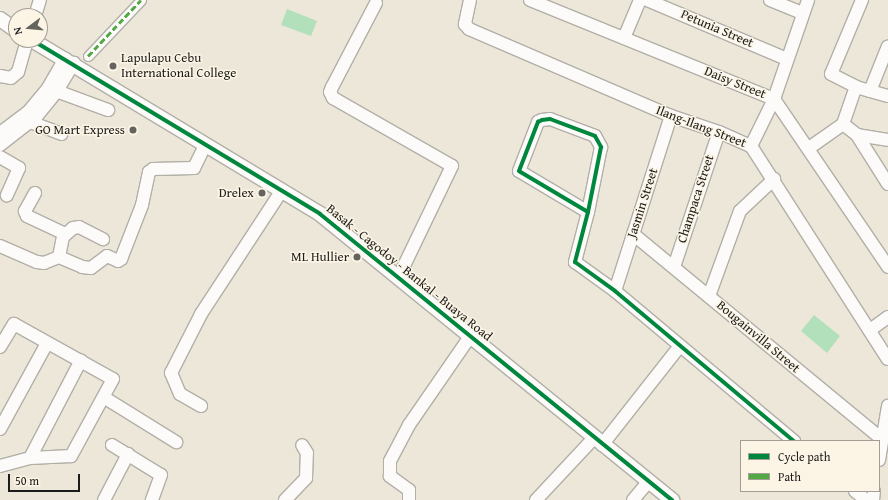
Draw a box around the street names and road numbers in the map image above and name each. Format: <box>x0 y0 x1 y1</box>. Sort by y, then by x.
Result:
street label: Petunia Street <box>678 7 756 51</box>
street label: Daisy Street <box>702 64 768 102</box>
street label: Ilang-Ilang Street <box>654 103 748 151</box>
street label: Champaca Street <box>674 153 718 245</box>
street label: Jasmin Street <box>624 166 662 240</box>
street label: Basak - Cagodoy - Bankal - Buaya Road <box>323 201 495 345</box>
street label: Bougainvilla Street <box>713 298 803 376</box>

